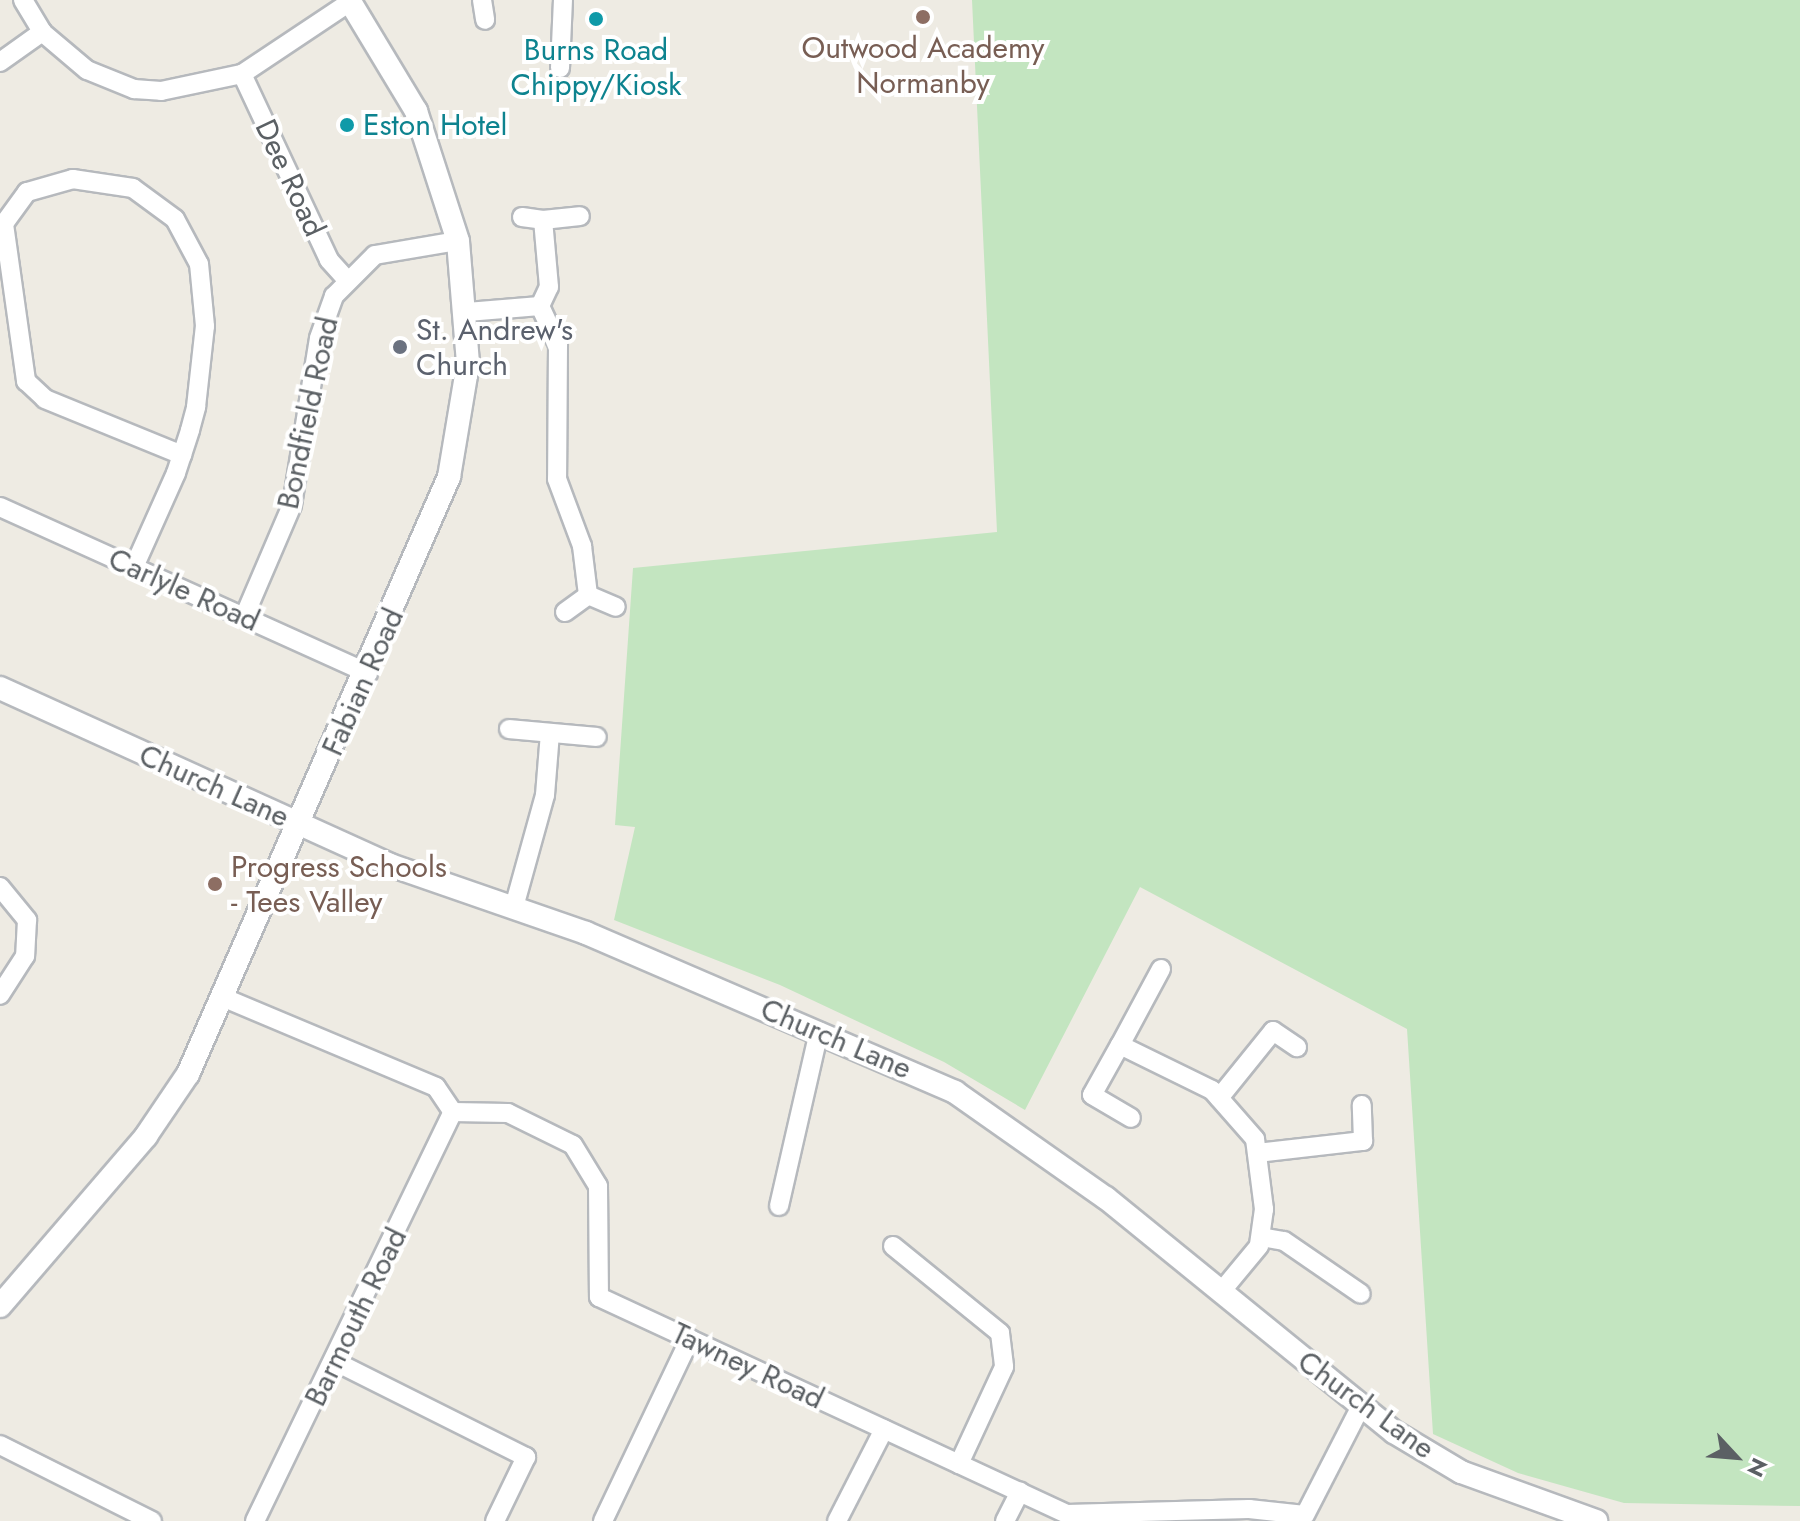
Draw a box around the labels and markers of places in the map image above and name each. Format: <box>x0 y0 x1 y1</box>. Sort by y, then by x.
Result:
marker: Outwood Academy Normanby <box>914 8 932 26</box>
marker: Burns Road Chippy/Kiosk <box>587 10 605 28</box>
place label: Outwood Academy Normanby <box>801 30 1045 100</box>
place label: Burns Road Chippy/Kiosk <box>510 32 682 102</box>
place label: Eston Hotel <box>363 107 507 143</box>
marker: Eston Hotel <box>338 116 356 134</box>
place label: St. Andrew's Church <box>416 312 573 382</box>
marker: St. Andrew's Church <box>391 338 409 356</box>
place label: Progress Schools - Tees Valley <box>231 849 447 920</box>
marker: Progress Schools - Tees Valley <box>206 875 224 893</box>

